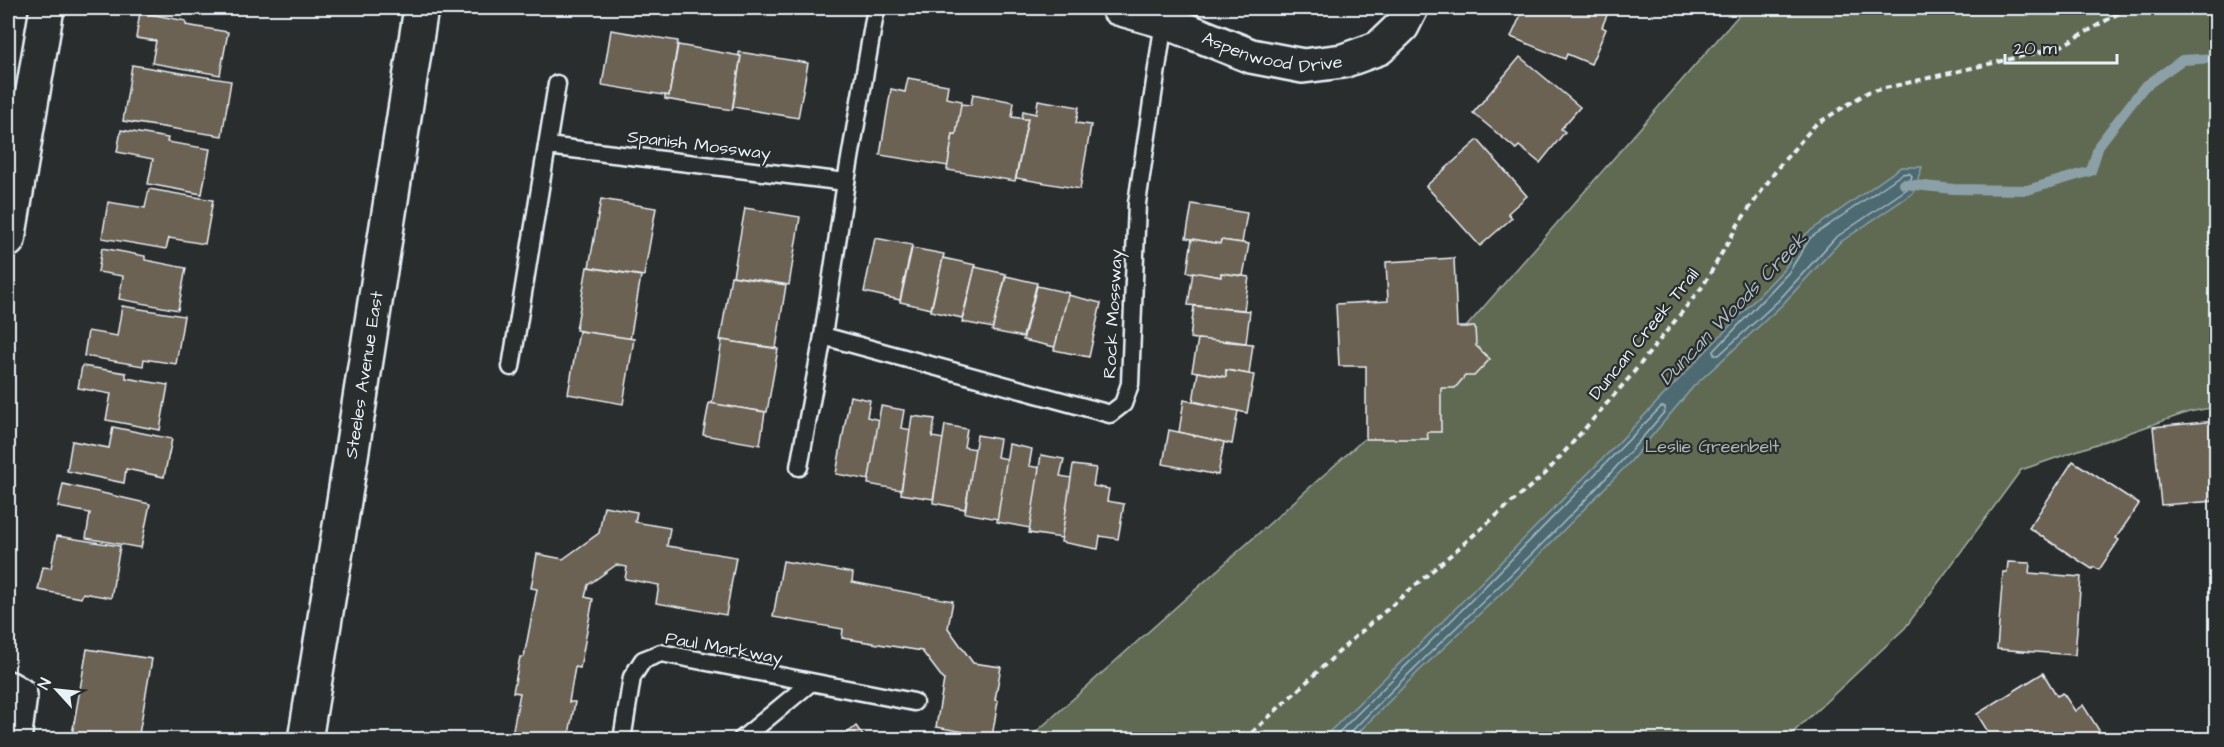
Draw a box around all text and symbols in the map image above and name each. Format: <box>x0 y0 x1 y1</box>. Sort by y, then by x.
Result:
street label: Aspenwood Drive <box>1198 25 1344 79</box>
scale bar <box>2005 27 2118 65</box>
text: 20 m <box>2014 36 2057 61</box>
street label: Spanish Mossway <box>626 124 772 167</box>
water label: Duncan Woods Creek <box>1653 226 1814 392</box>
street label: Rock Mossway <box>1097 249 1130 379</box>
street label: Duncan Creek Trail <box>1583 263 1705 405</box>
street label: Steeles Avenue East <box>338 289 389 460</box>
park label: Leslie Greenbelt <box>1645 434 1780 459</box>
street label: Paul Markway <box>663 625 785 672</box>
north arrow <box>27 660 87 720</box>
text: N <box>32 674 57 693</box>

